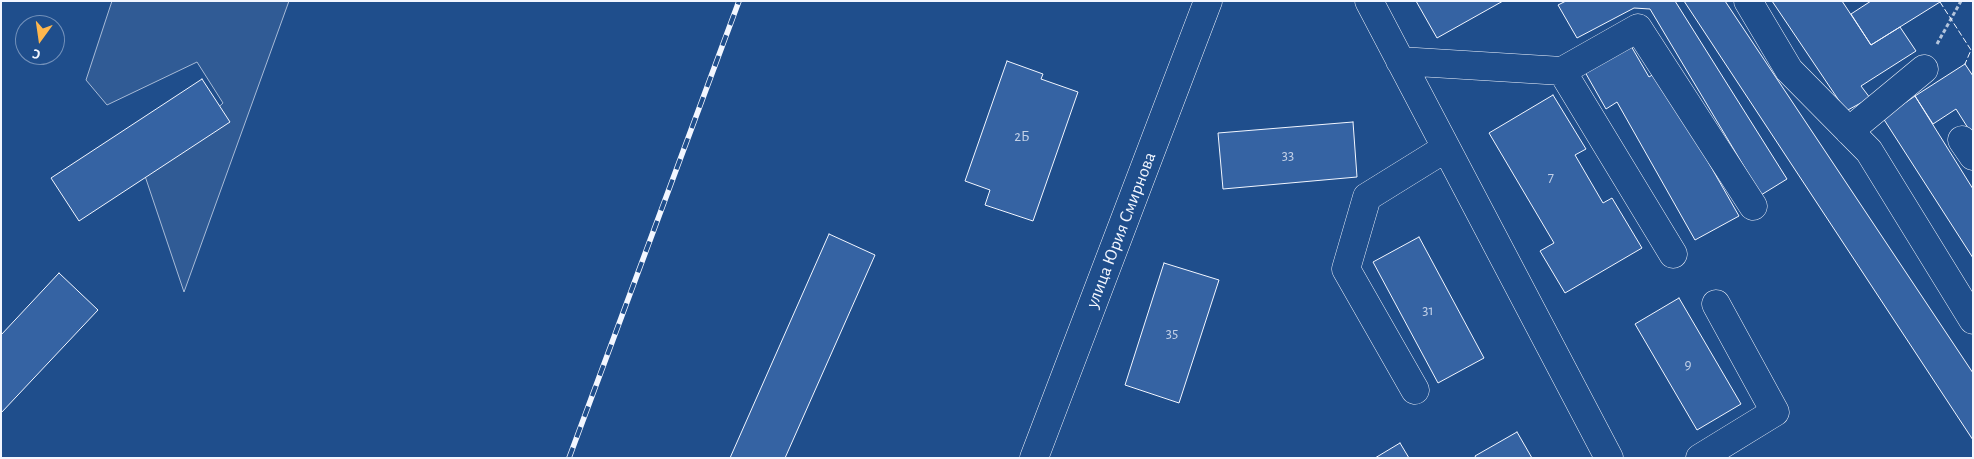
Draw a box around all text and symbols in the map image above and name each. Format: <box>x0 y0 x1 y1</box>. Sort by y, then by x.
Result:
north arrow <box>15 15 65 65</box>
text: С <box>31 46 42 61</box>
house number: 2Б <box>1014 127 1030 145</box>
house number: 33 <box>1282 146 1294 164</box>
street label: улица Юрия Смирнова <box>1081 149 1161 311</box>
house number: 7 <box>1548 168 1554 186</box>
house number: 31 <box>1422 301 1434 319</box>
house number: 35 <box>1166 324 1178 342</box>
house number: 9 <box>1684 355 1692 373</box>

